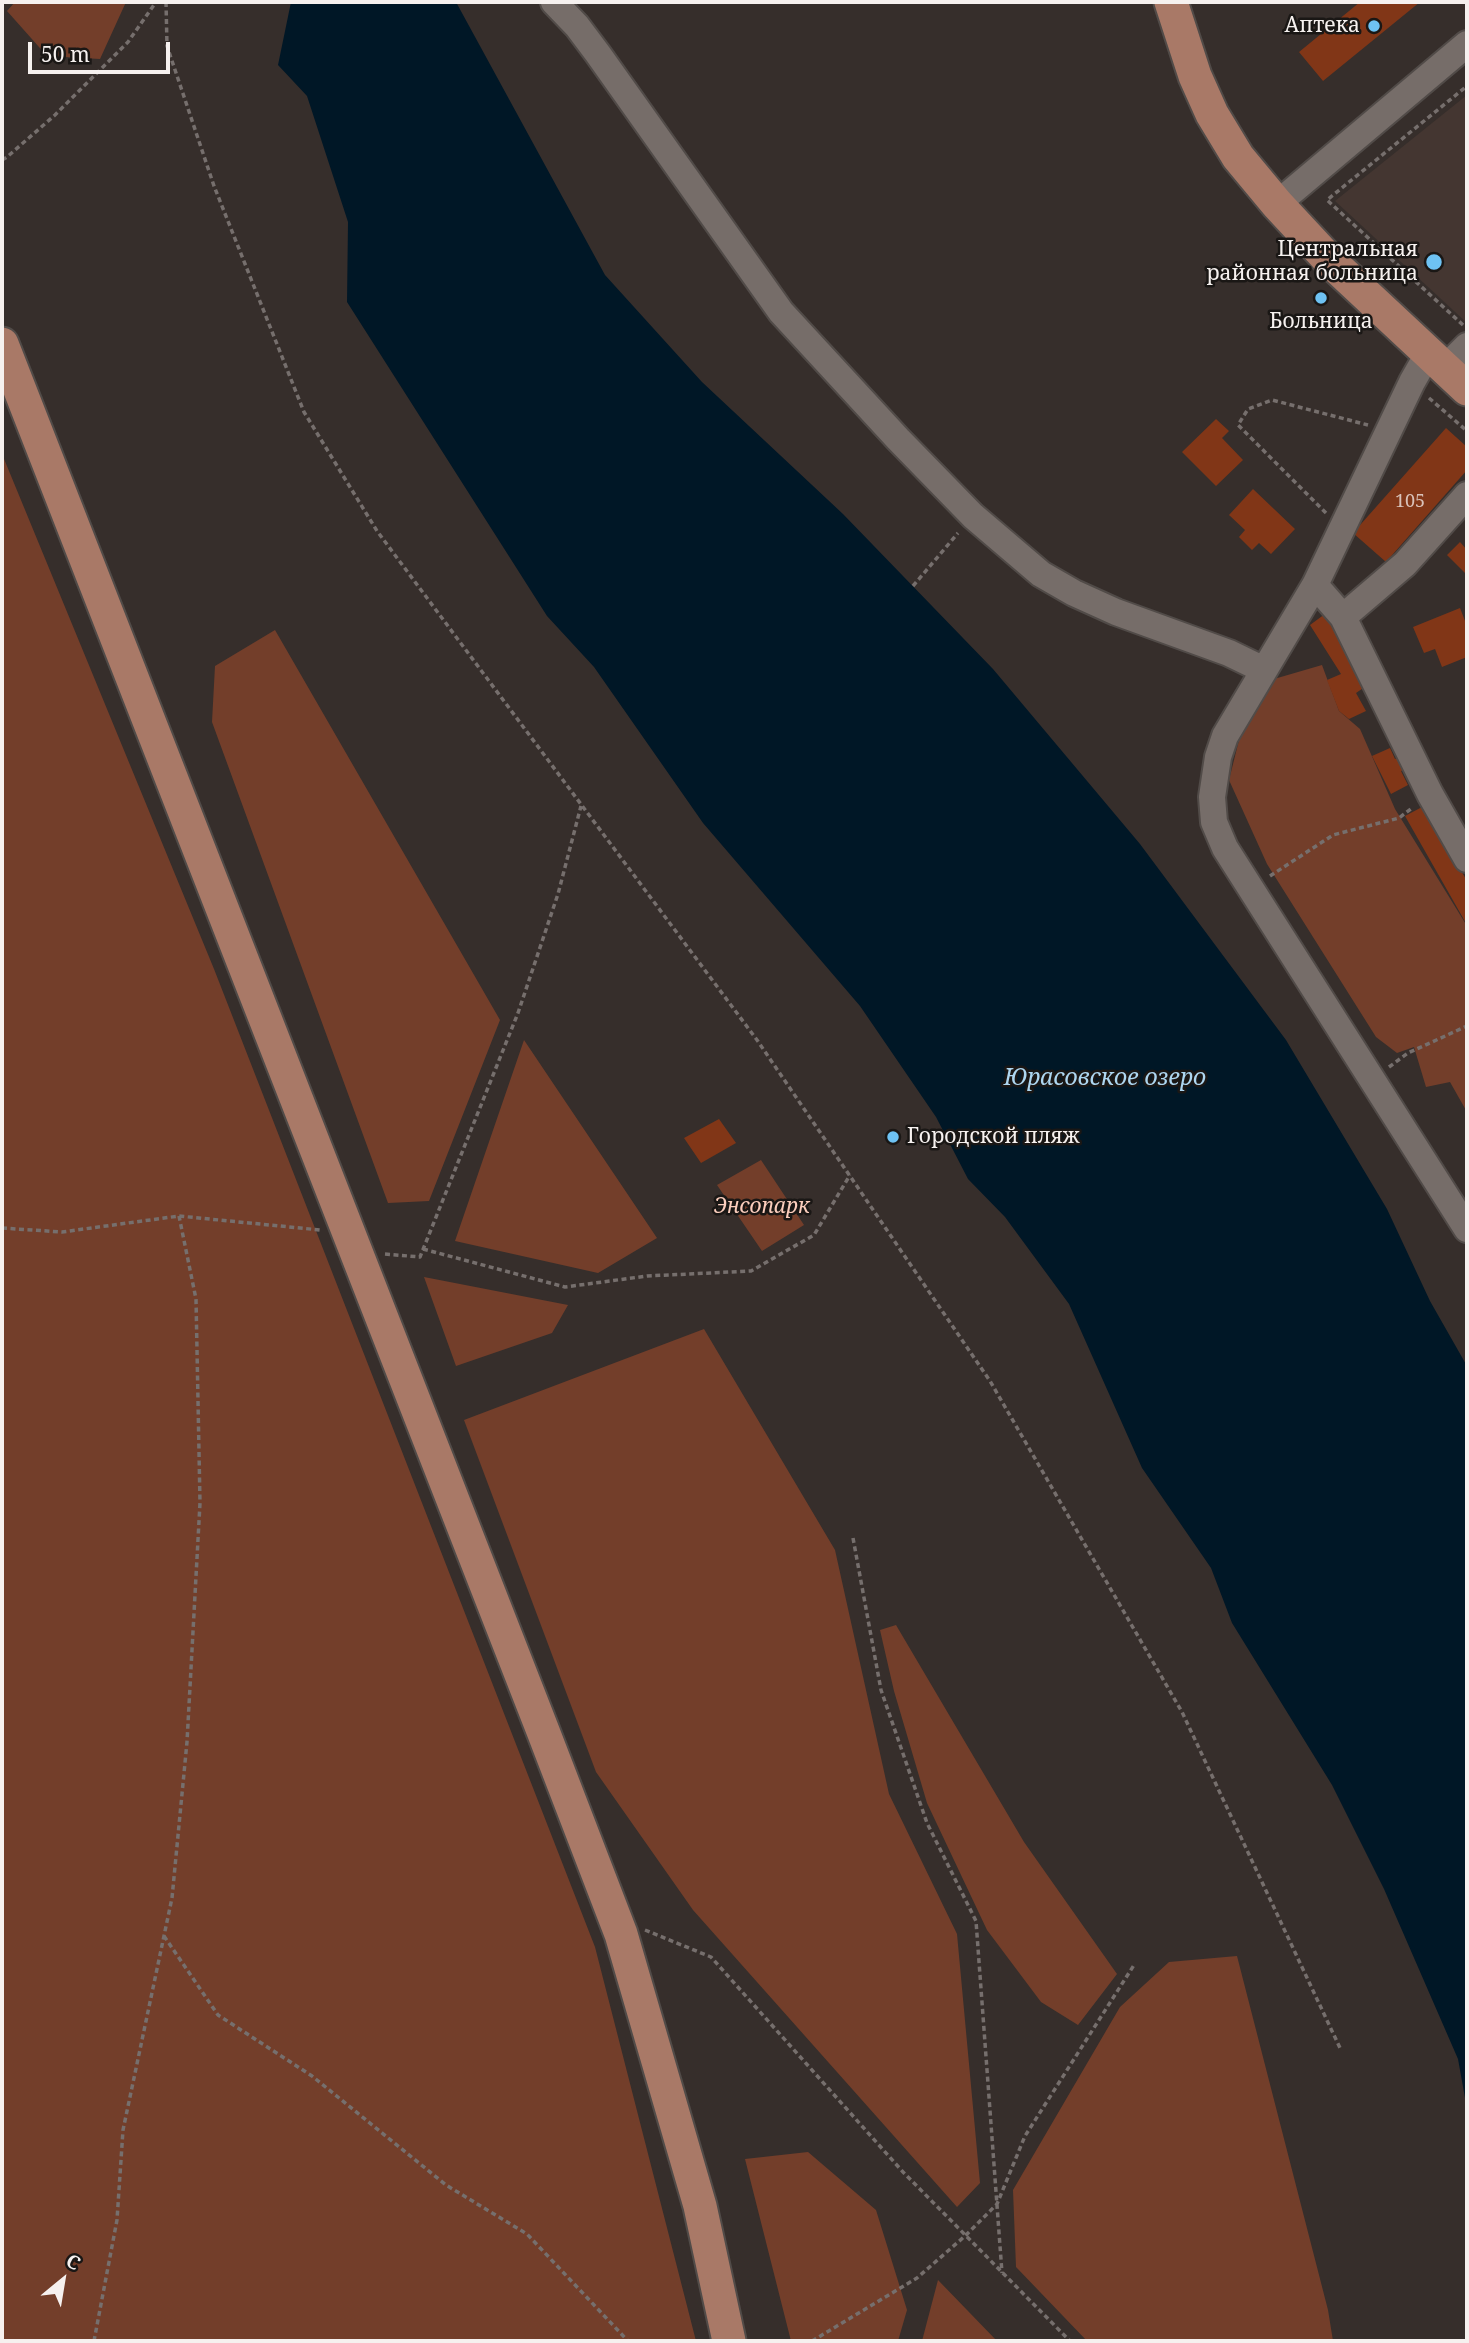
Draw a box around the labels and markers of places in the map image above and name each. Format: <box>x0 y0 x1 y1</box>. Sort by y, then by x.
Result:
place label: Аптека <box>1285 13 1360 39</box>
marker: Аптека <box>1366 18 1382 34</box>
place label: Центральная районная больница <box>1206 237 1418 287</box>
marker: Центральная районная больница <box>1424 252 1444 272</box>
marker: Больница <box>1313 290 1329 306</box>
place label: Больница <box>1269 309 1373 335</box>
place label: Городской пляж <box>907 1124 1079 1150</box>
marker: Городской пляж <box>885 1129 901 1145</box>

